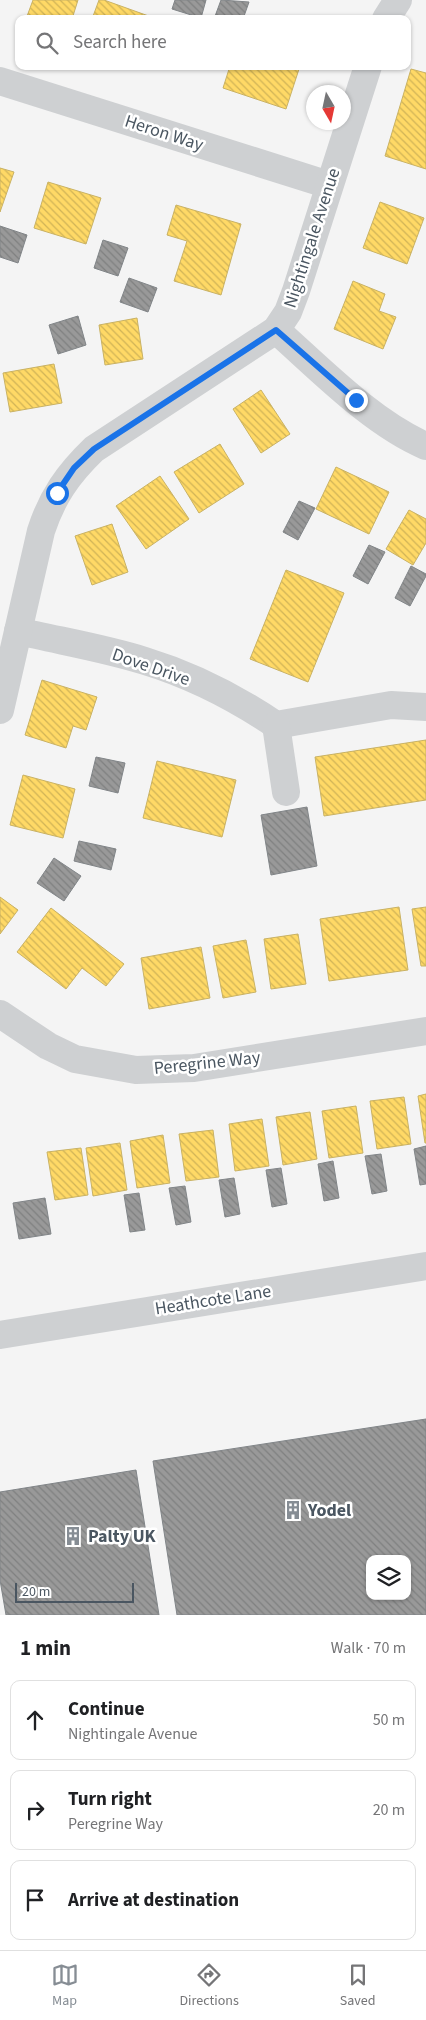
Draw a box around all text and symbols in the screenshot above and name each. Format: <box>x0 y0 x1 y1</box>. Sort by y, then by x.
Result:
search box <box>15 15 411 70</box>
icon: search <box>33 29 61 57</box>
text: Search here <box>73 29 167 56</box>
north arrow <box>306 85 351 130</box>
street label: Heron Way <box>121 109 207 158</box>
street label: Nightingale Avenue <box>278 165 346 311</box>
route end <box>345 389 368 412</box>
route start <box>46 482 69 505</box>
street label: Dove Drive <box>109 642 193 692</box>
street label: Peregrine Way <box>153 1045 262 1081</box>
street label: Heathcote Lane <box>153 1278 273 1322</box>
place label: Yodel <box>307 1498 351 1523</box>
building icon: Yodel <box>282 1499 304 1521</box>
place label: Palty UK <box>88 1524 157 1549</box>
building icon: Palty UK <box>62 1525 84 1547</box>
map controls <box>366 1555 411 1600</box>
button: layers <box>366 1555 411 1600</box>
scale bar <box>15 1580 134 1603</box>
text: 20 m <box>22 1582 50 1602</box>
text: 1 min <box>20 1633 71 1663</box>
text: Walk · 70 m <box>331 1637 406 1659</box>
text: Continue <box>68 1696 145 1723</box>
icon: ahead <box>21 1706 49 1734</box>
text: 50 m <box>373 1709 405 1731</box>
text: Nightingale Avenue <box>68 1723 198 1745</box>
text: Turn right <box>68 1786 152 1813</box>
icon: right <box>21 1796 49 1824</box>
text: 20 m <box>373 1799 405 1821</box>
text: Peregrine Way <box>68 1813 163 1835</box>
icon: arrive <box>21 1886 49 1914</box>
text: Arrive at destination <box>68 1887 239 1914</box>
tab: Map <box>51 1961 79 2011</box>
tab: Directions <box>180 1961 239 2011</box>
tab: Saved <box>340 1961 375 2011</box>

